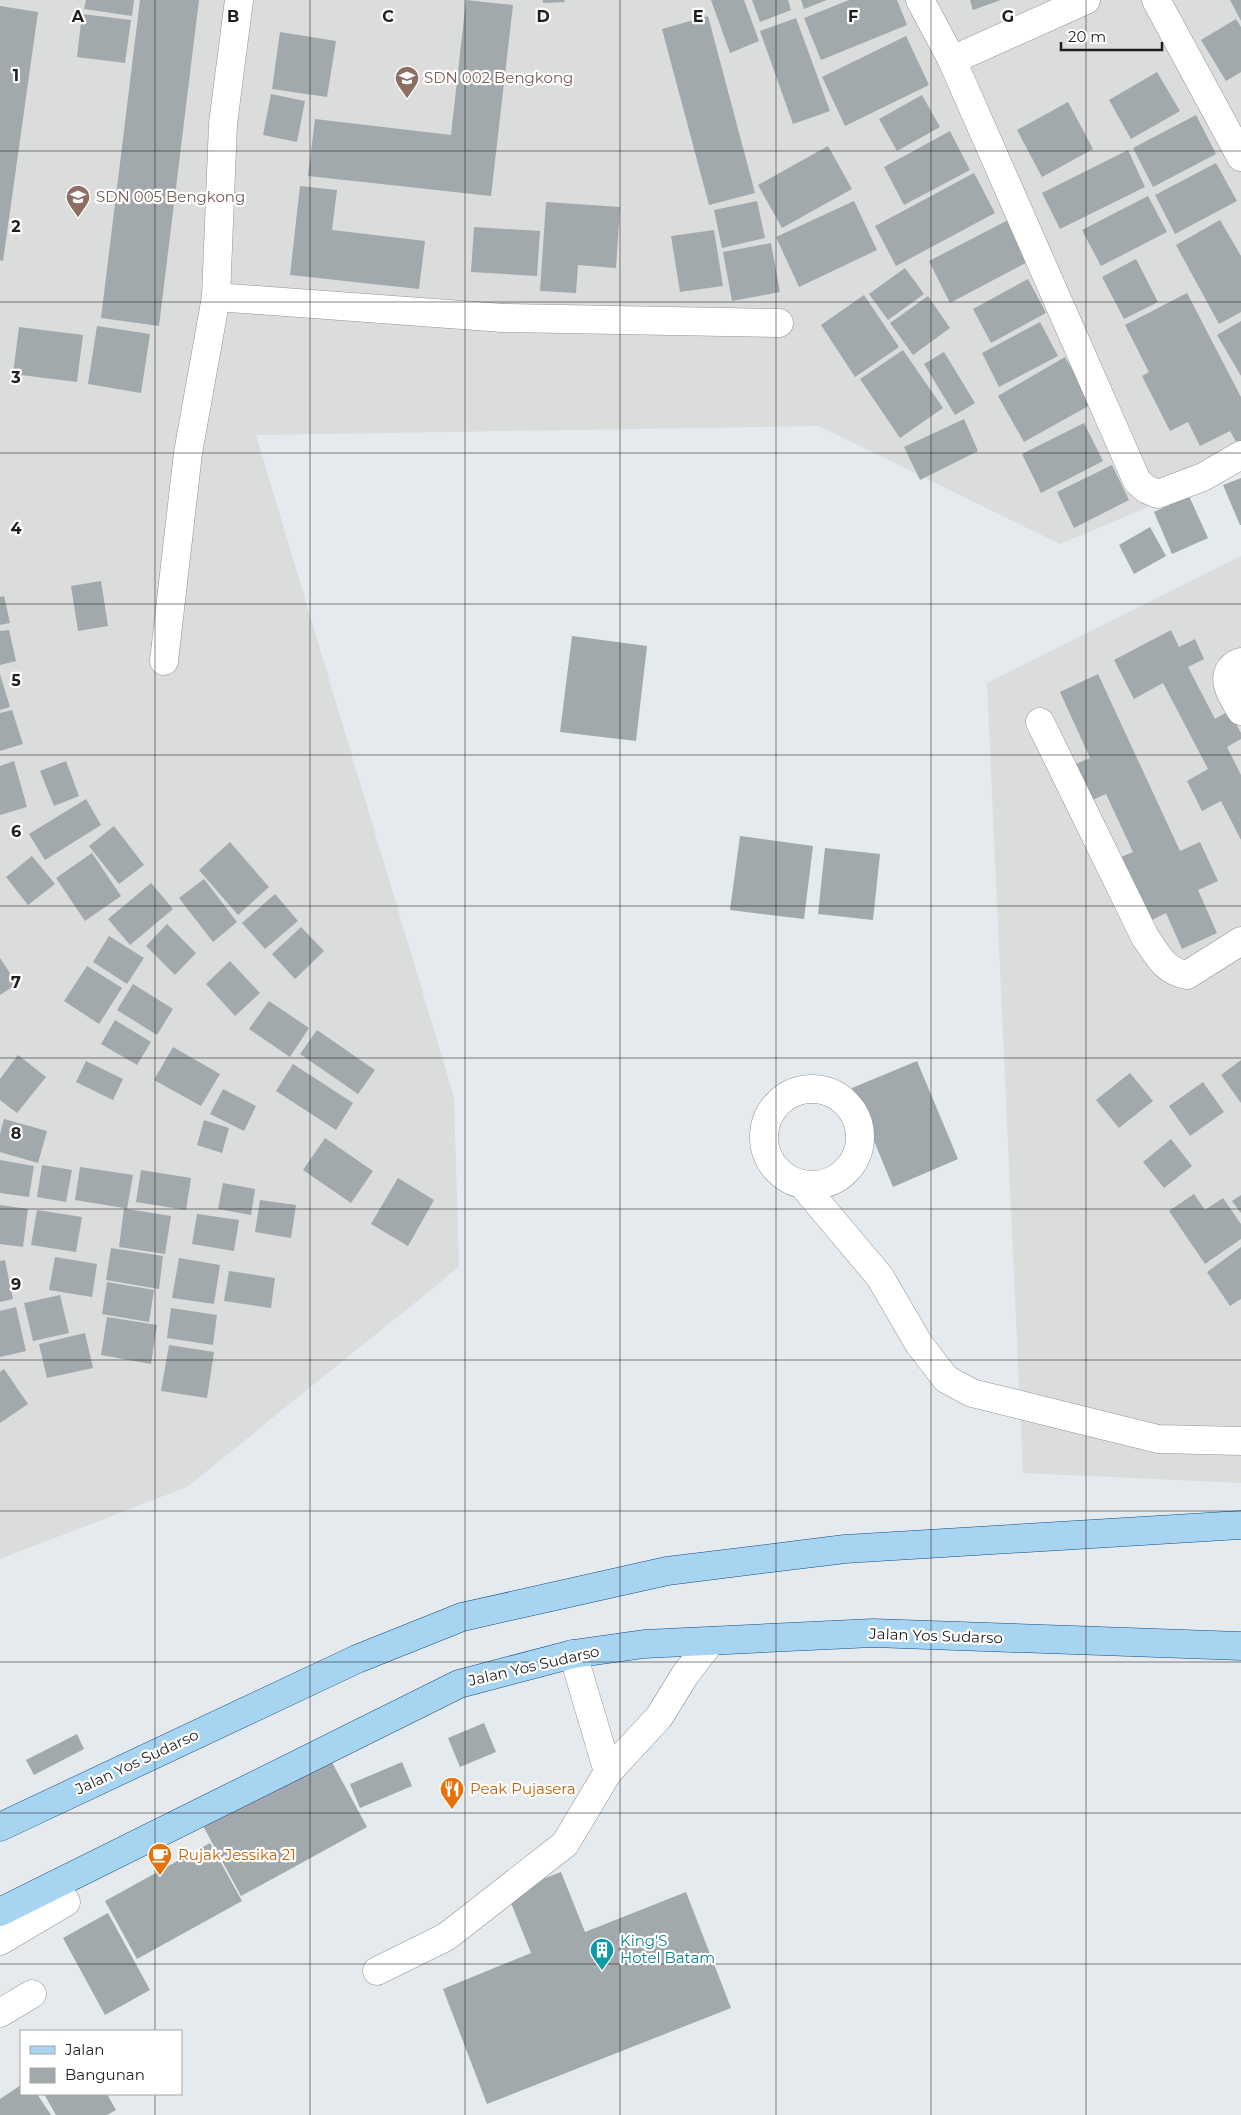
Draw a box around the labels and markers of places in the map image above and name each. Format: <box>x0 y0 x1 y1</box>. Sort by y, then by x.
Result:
school or university icon: SDN 002 Bengkong <box>394 65 420 99</box>
place label: SDN 002 Bengkong <box>424 68 573 87</box>
school or university icon: SDN 005 Bengkong <box>65 184 91 218</box>
place label: SDN 005 Bengkong <box>96 187 245 206</box>
restaurant icon: Peak Pujasera <box>439 1776 465 1810</box>
place label: Peak Pujasera <box>470 1779 576 1798</box>
cafe icon: Rujak Jessika 21 <box>147 1842 173 1876</box>
place label: Rujak Jessika 21 <box>178 1845 296 1864</box>
place label: King'S Hotel Batam <box>620 1931 715 1967</box>
building icon: King'S Hotel Batam <box>589 1937 615 1971</box>

